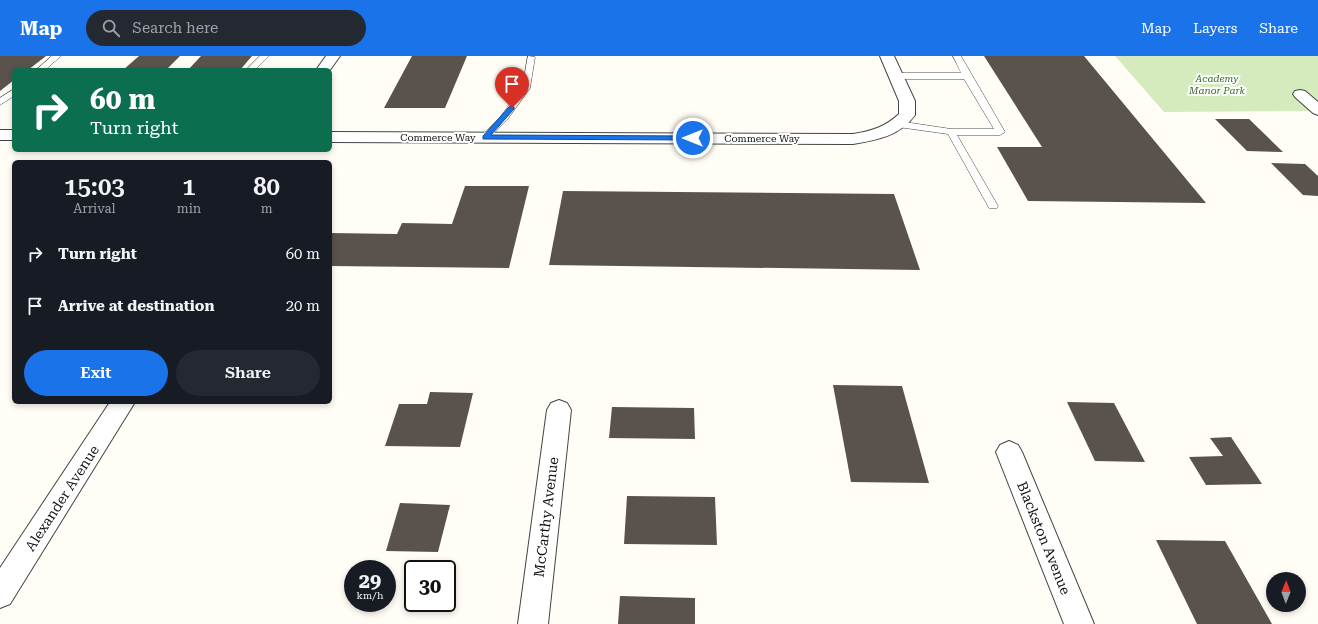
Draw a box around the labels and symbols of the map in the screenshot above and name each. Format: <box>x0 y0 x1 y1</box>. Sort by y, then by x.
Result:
pin <box>495 67 529 108</box>
park label: Academy Manor Park <box>1188 73 1246 96</box>
position arrow <box>672 117 714 159</box>
street label: Commerce Way <box>400 132 476 143</box>
street label: Commerce Way <box>724 133 800 144</box>
street label: Alexander Avenue <box>22 442 102 554</box>
street label: McCarthy Avenue <box>531 456 561 578</box>
street label: Blackston Avenue <box>1014 479 1074 597</box>
speed limit sign: 30 <box>404 560 456 612</box>
north arrow <box>1266 572 1306 612</box>

